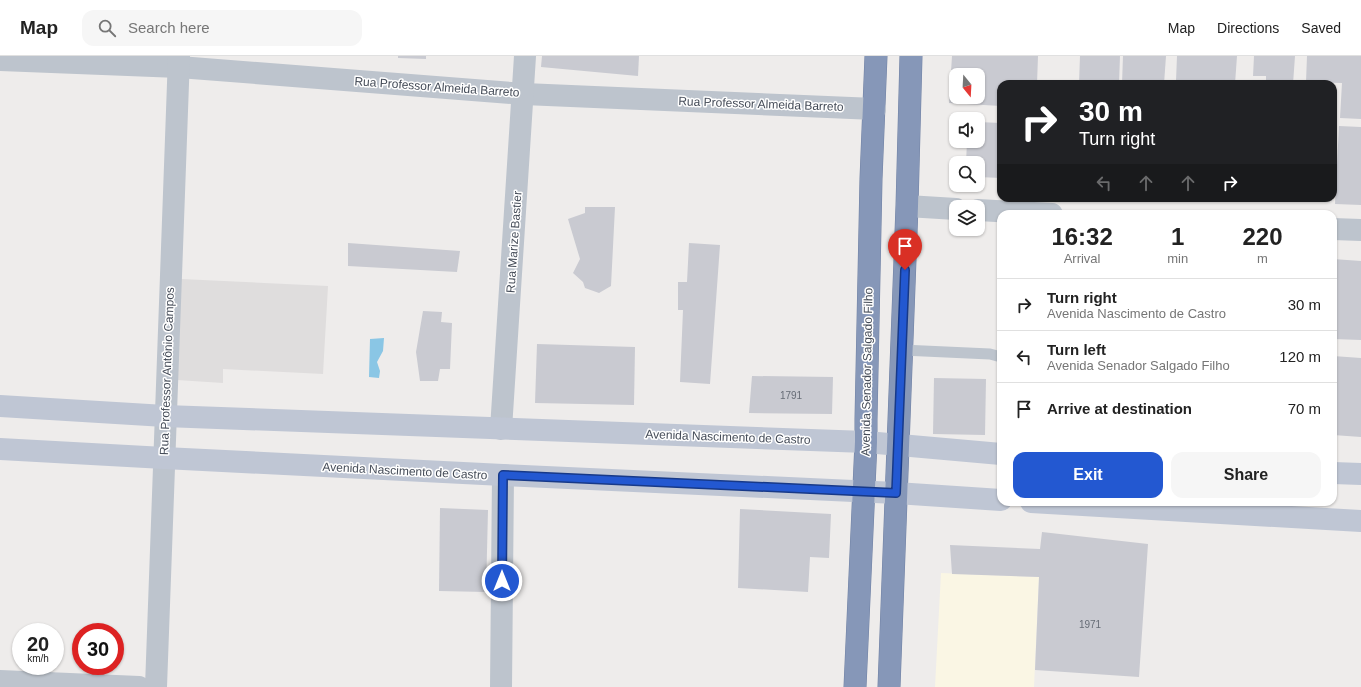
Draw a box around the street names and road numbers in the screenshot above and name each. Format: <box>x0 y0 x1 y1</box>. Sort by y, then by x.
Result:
street label: Rua Professor Almeida Barreto <box>354 74 520 100</box>
street label: Rua Professor Almeida Barreto <box>678 94 844 114</box>
street label: Rua Marize Bastier <box>503 191 525 293</box>
street label: Rua Professor Antônio Campos <box>157 287 177 455</box>
street label: Avenida Senador Salgado Filho <box>859 287 875 456</box>
street label: Avenida Nascimento de Castro <box>645 427 811 447</box>
street label: Avenida Nascimento de Castro <box>322 460 488 482</box>

